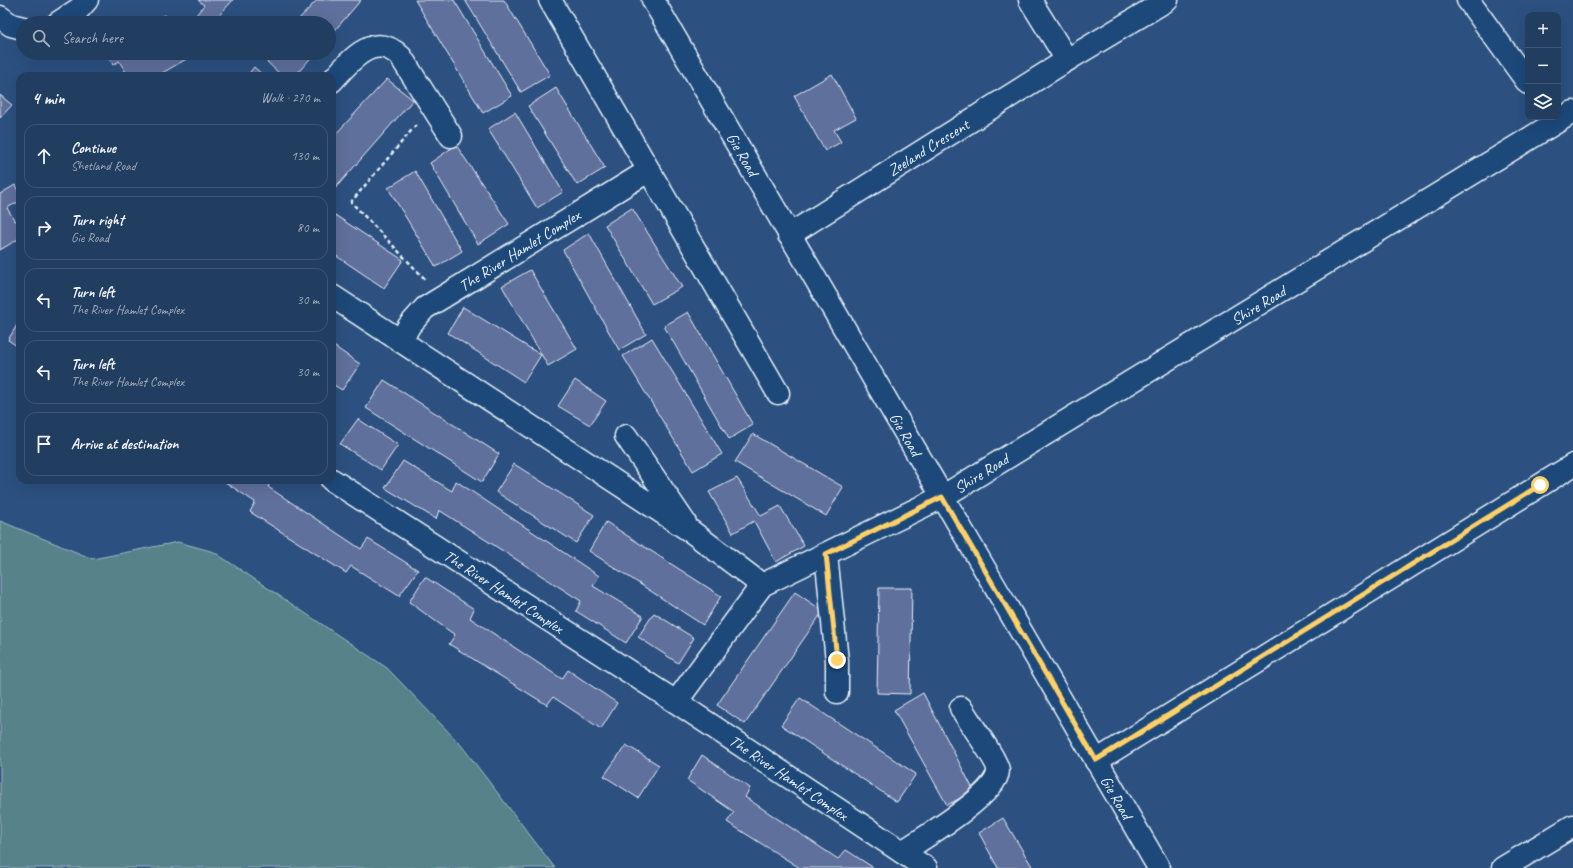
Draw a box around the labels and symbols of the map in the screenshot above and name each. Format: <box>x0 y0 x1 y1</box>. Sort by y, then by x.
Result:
street label: Zeeland Crescent <box>884 114 974 181</box>
street label: Gie Road <box>722 129 764 182</box>
street label: The River Hamlet Complex <box>455 205 585 296</box>
street label: Shire Road <box>1228 280 1292 330</box>
street label: Gie Road <box>885 409 927 462</box>
street label: Shire Road <box>951 448 1015 498</box>
route start <box>1531 476 1549 494</box>
street label: The River Hamlet Complex <box>440 546 568 639</box>
route end <box>828 651 846 669</box>
street label: The River Hamlet Complex <box>725 731 853 826</box>
street label: Gie Road <box>1096 772 1138 825</box>

